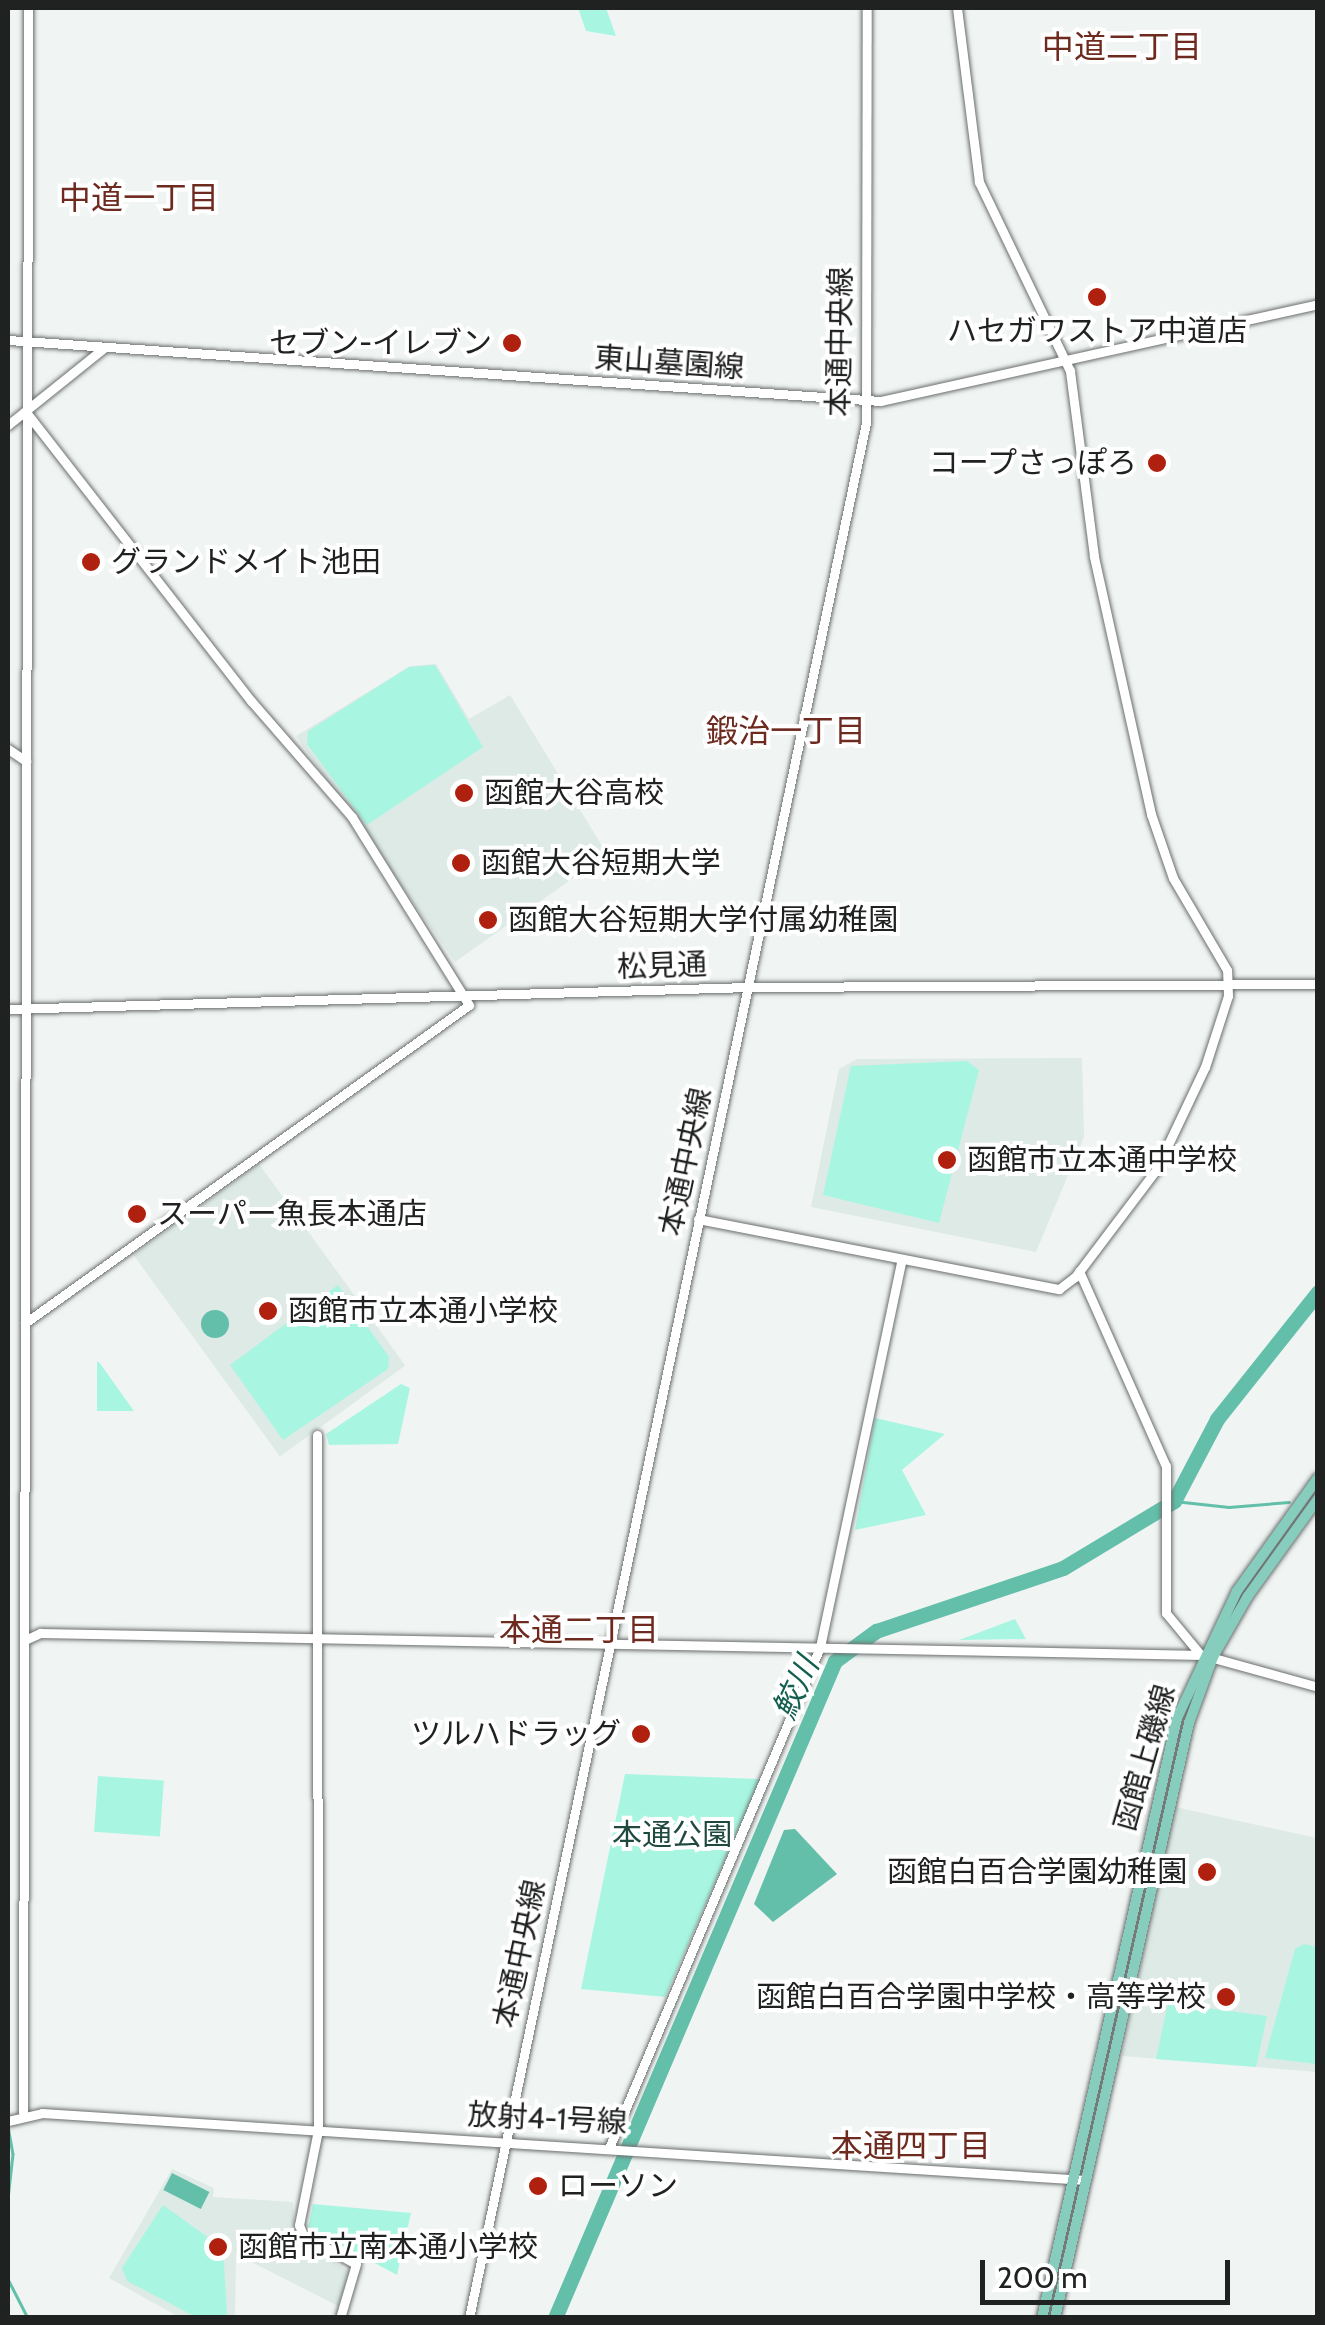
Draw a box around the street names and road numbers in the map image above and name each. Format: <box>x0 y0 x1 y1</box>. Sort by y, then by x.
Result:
street label: 本通中央線 <box>821 267 859 417</box>
street label: 東山墓園線 <box>593 340 745 386</box>
street label: 松見通 <box>616 946 708 986</box>
street label: 本通中央線 <box>653 1085 719 1239</box>
street label: 函館上磯線 <box>1107 1681 1183 1835</box>
street label: 本通中央線 <box>487 1877 553 2031</box>
street label: 放射4-1号線 <box>466 2097 628 2141</box>

